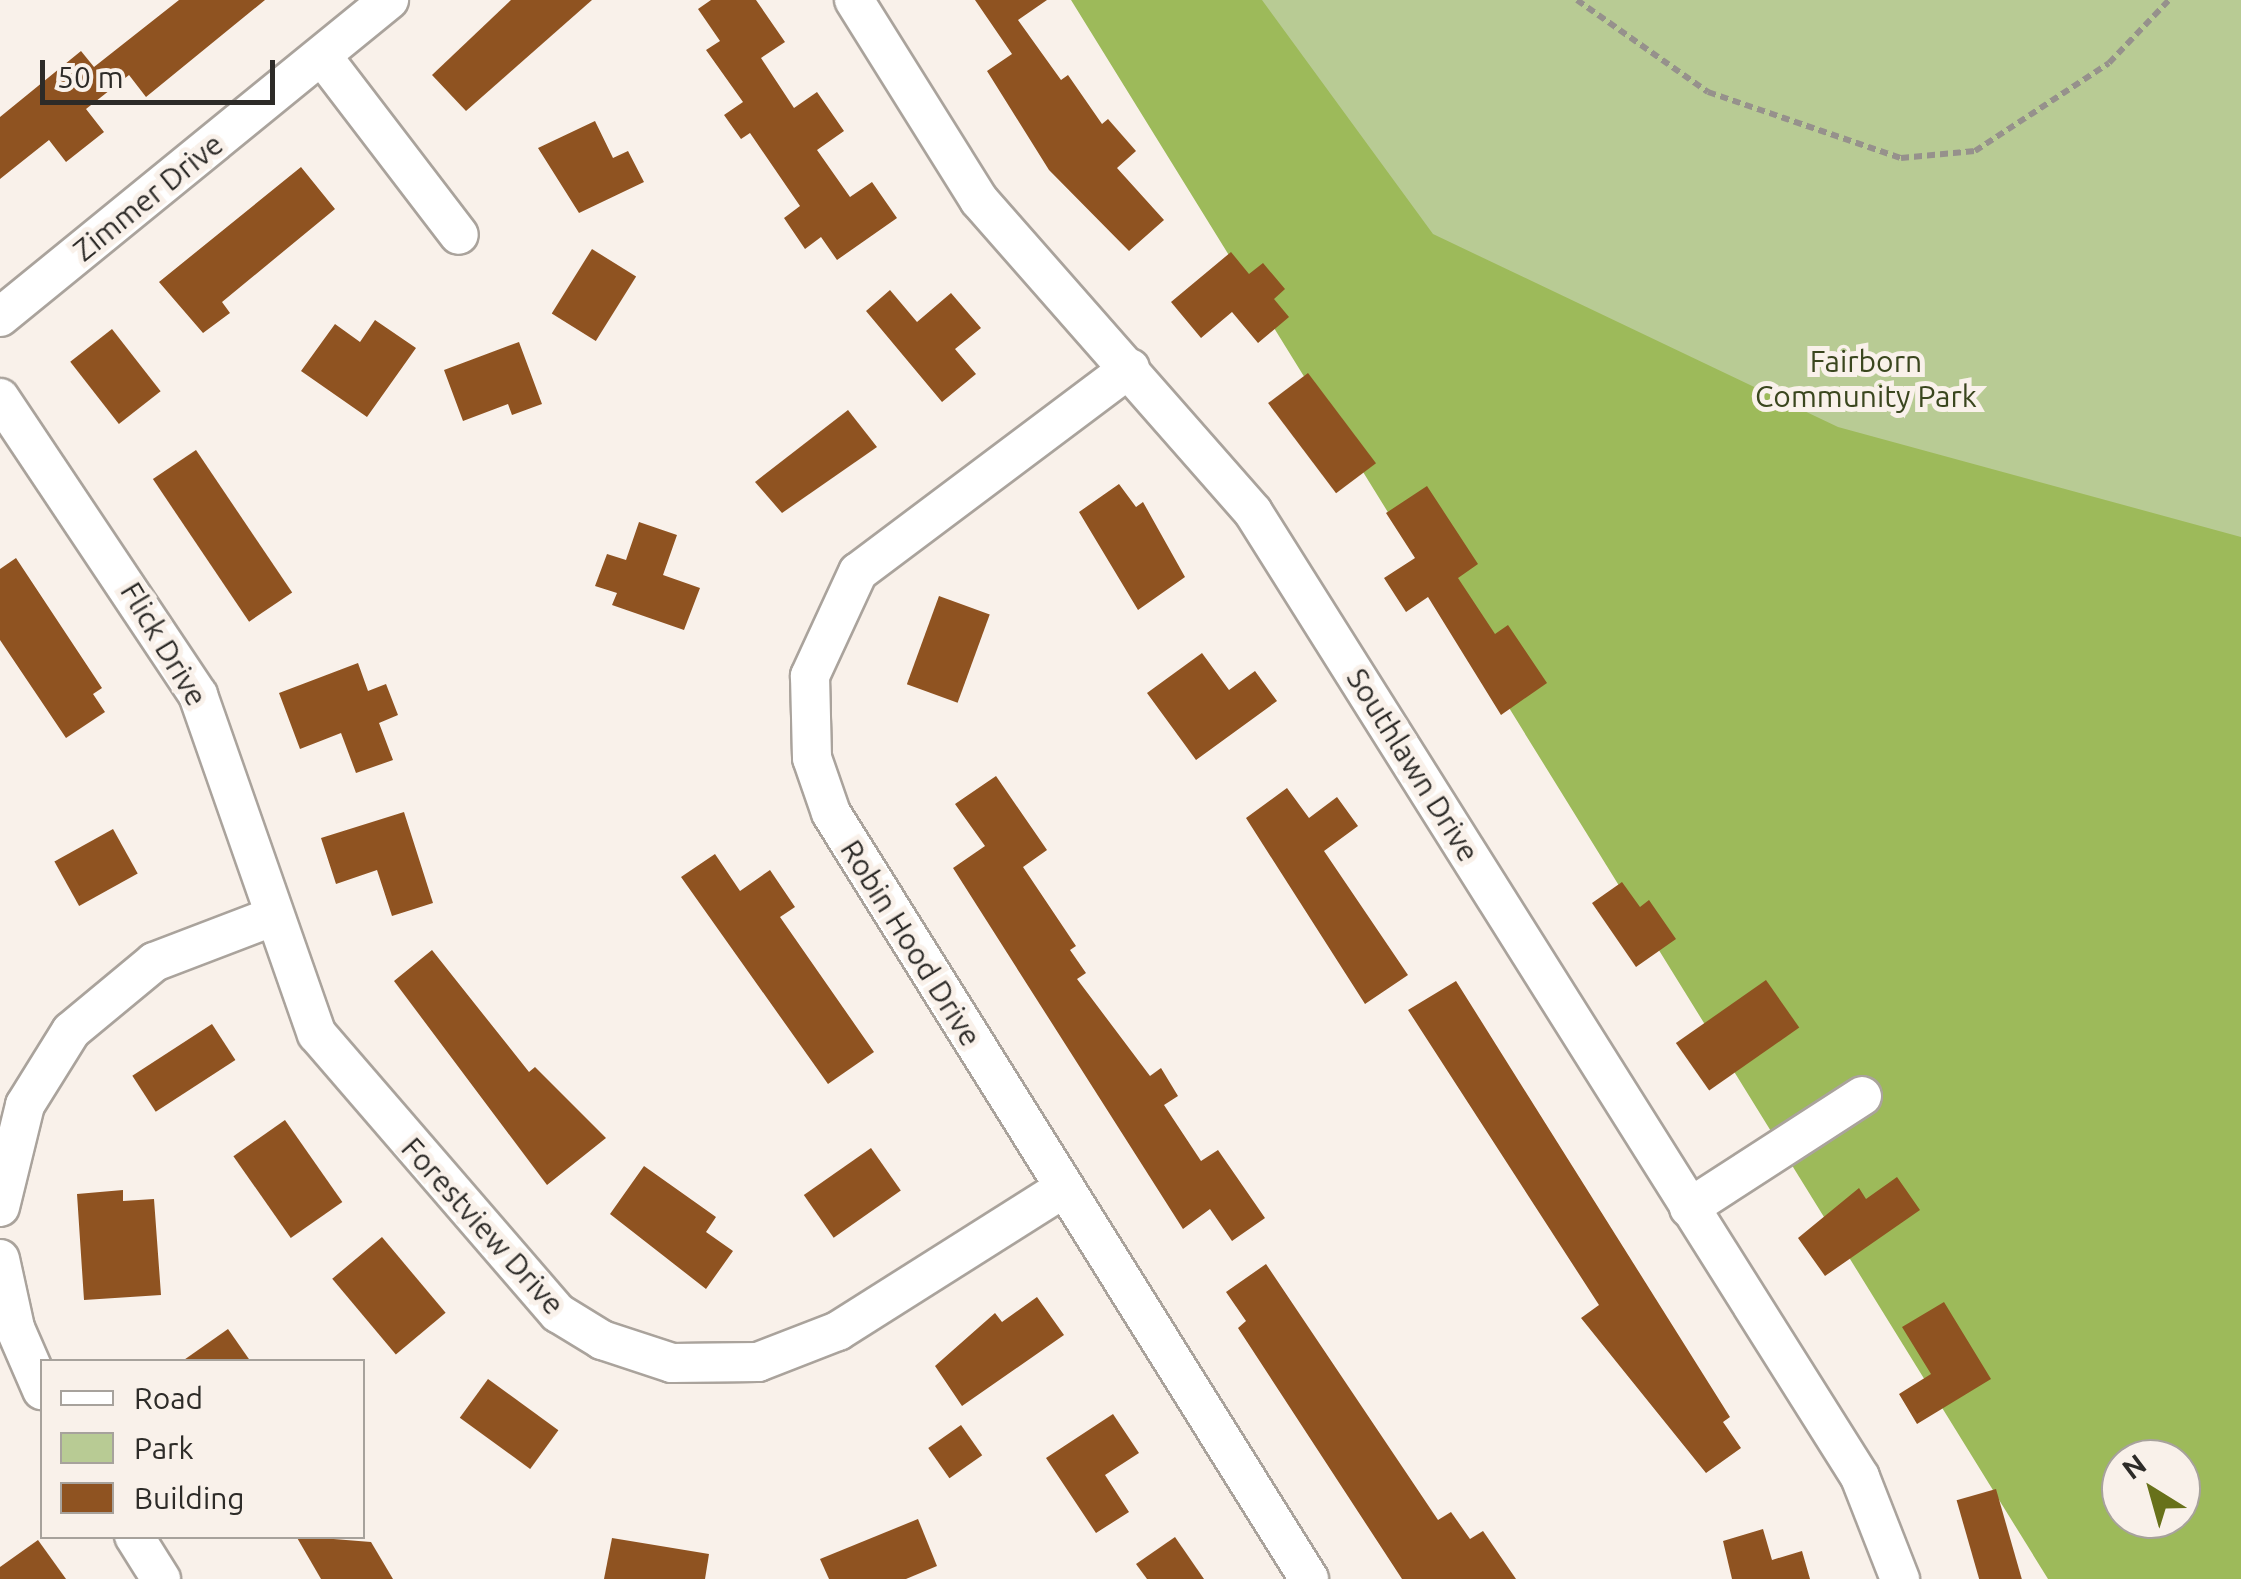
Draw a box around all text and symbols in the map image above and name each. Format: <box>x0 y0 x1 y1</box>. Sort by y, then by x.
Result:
scale bar <box>45 40 280 102</box>
text: 50 m <box>57 60 124 94</box>
street label: Zimmer Drive <box>66 126 230 268</box>
park label: Fairborn Community Park <box>1755 343 1977 414</box>
street label: Flick Drive <box>113 576 215 712</box>
street label: Southlawn Drive <box>1339 662 1487 868</box>
street label: Robin Hood Drive <box>833 833 989 1053</box>
street label: Forestview Drive <box>394 1130 572 1322</box>
legend <box>40 1359 365 1539</box>
text: Road <box>134 1381 203 1415</box>
text: Park <box>134 1431 194 1465</box>
north arrow <box>2101 1439 2201 1539</box>
text: N <box>2116 1448 2152 1485</box>
text: Building <box>134 1481 245 1515</box>

